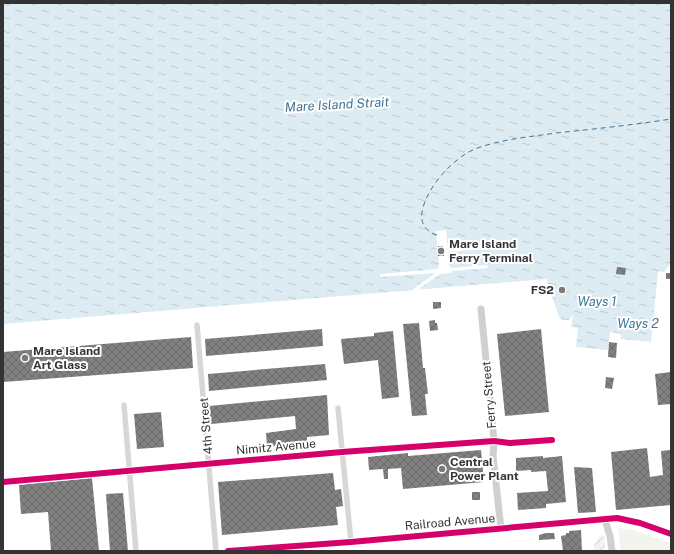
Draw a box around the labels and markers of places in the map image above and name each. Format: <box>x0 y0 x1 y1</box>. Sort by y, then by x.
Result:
place label: Mare Island Ferry Terminal <box>449 237 533 265</box>
marker: Mare Island Ferry Terminal <box>436 246 446 256</box>
place label: FS2 <box>531 283 554 297</box>
marker: FS2 <box>557 285 567 295</box>
place label: Mare Island Art Glass <box>33 344 100 372</box>
marker: Mare Island Art Glass <box>20 353 30 363</box>
place label: Central Power Plant <box>450 455 519 483</box>
marker: Central Power Plant <box>437 464 447 474</box>

